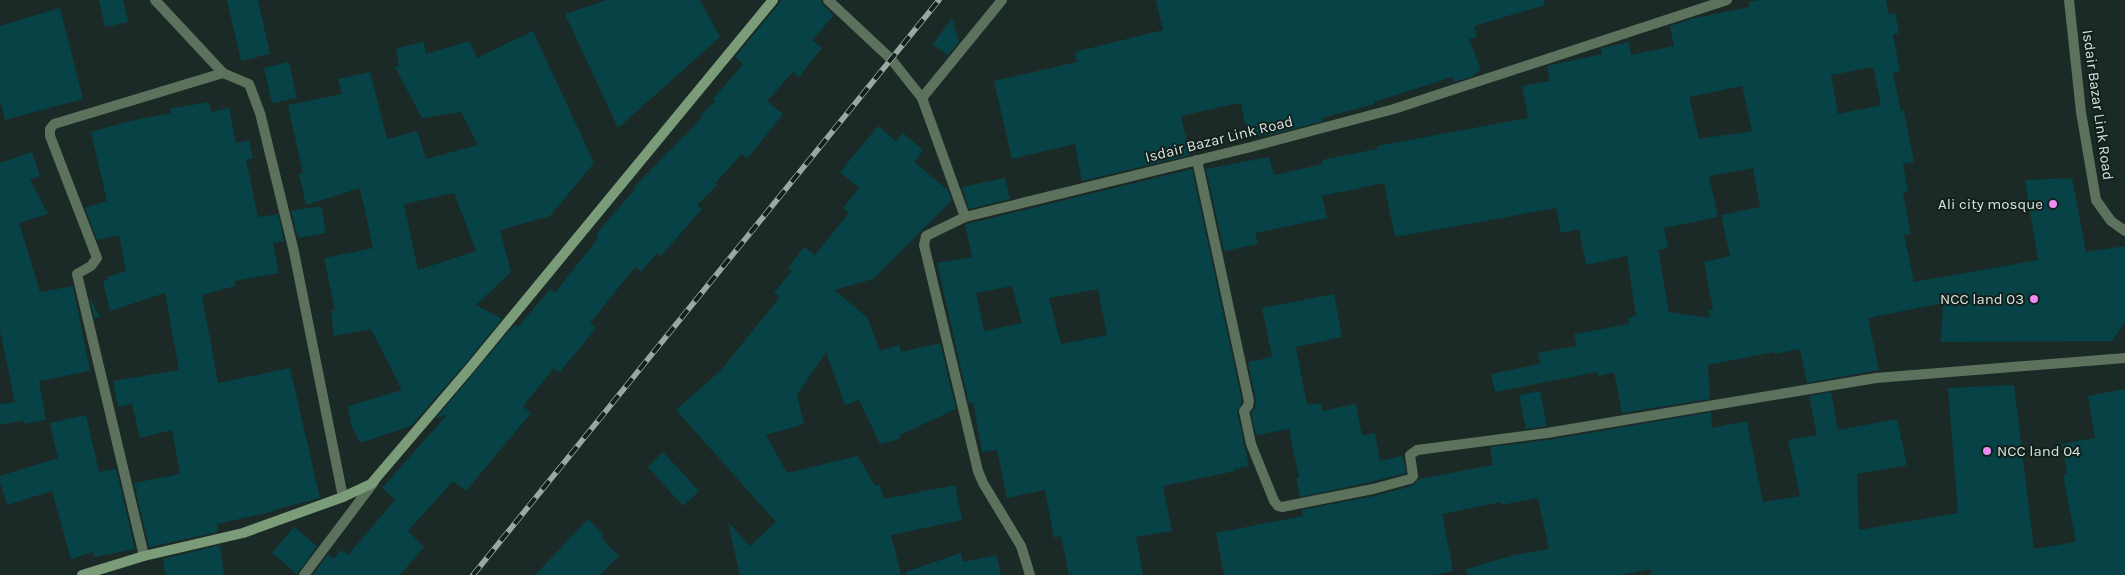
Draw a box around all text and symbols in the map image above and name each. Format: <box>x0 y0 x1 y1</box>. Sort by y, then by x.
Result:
street label: Isdair Bazar Link Road <box>2079 29 2117 181</box>
street label: Isdair Bazar Link Road <box>1143 112 1295 166</box>
place label: Ali city mosque <box>1938 195 2043 213</box>
marker: Ali city mosque <box>2047 198 2059 210</box>
place label: NCC land 03 <box>1940 290 2024 308</box>
marker: NCC land 03 <box>2028 293 2040 305</box>
place label: NCC land 04 <box>1997 442 2081 460</box>
marker: NCC land 04 <box>1981 445 1993 457</box>

